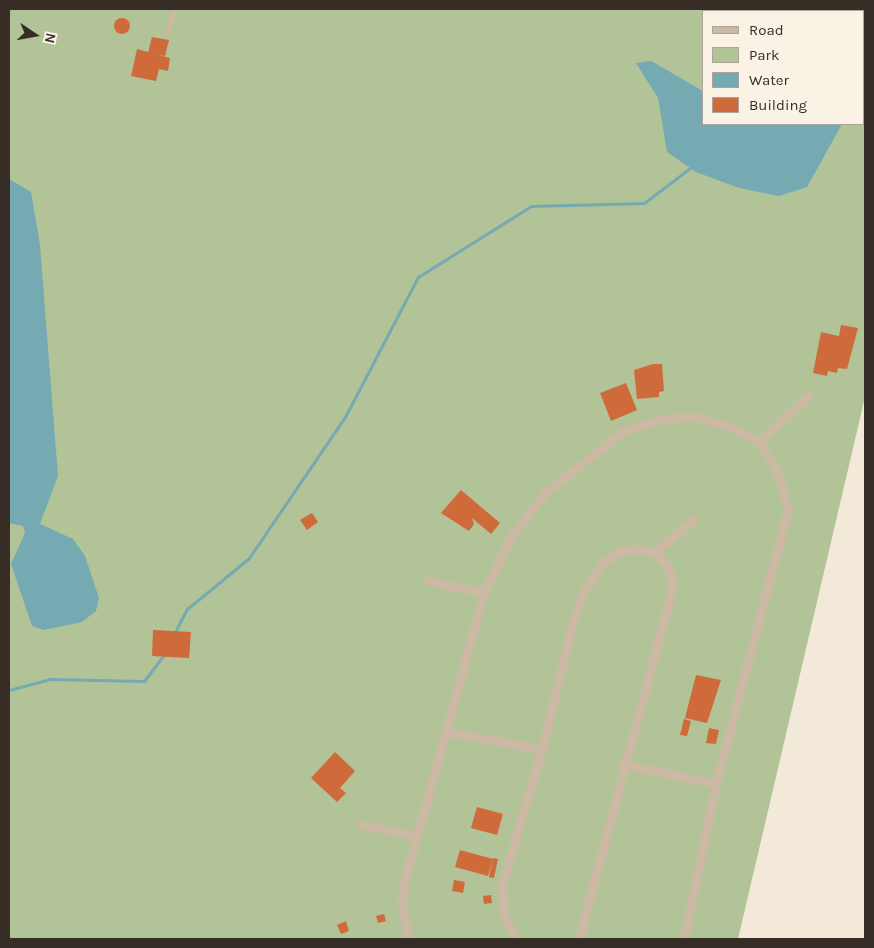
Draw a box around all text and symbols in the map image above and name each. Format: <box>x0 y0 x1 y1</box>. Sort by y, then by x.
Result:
north arrow <box>10 10 60 60</box>
legend <box>702 10 864 125</box>
text: Road <box>749 21 784 39</box>
text: N <box>41 32 60 45</box>
text: Park <box>749 46 779 64</box>
text: Water <box>749 71 789 89</box>
text: Building <box>749 96 807 114</box>

